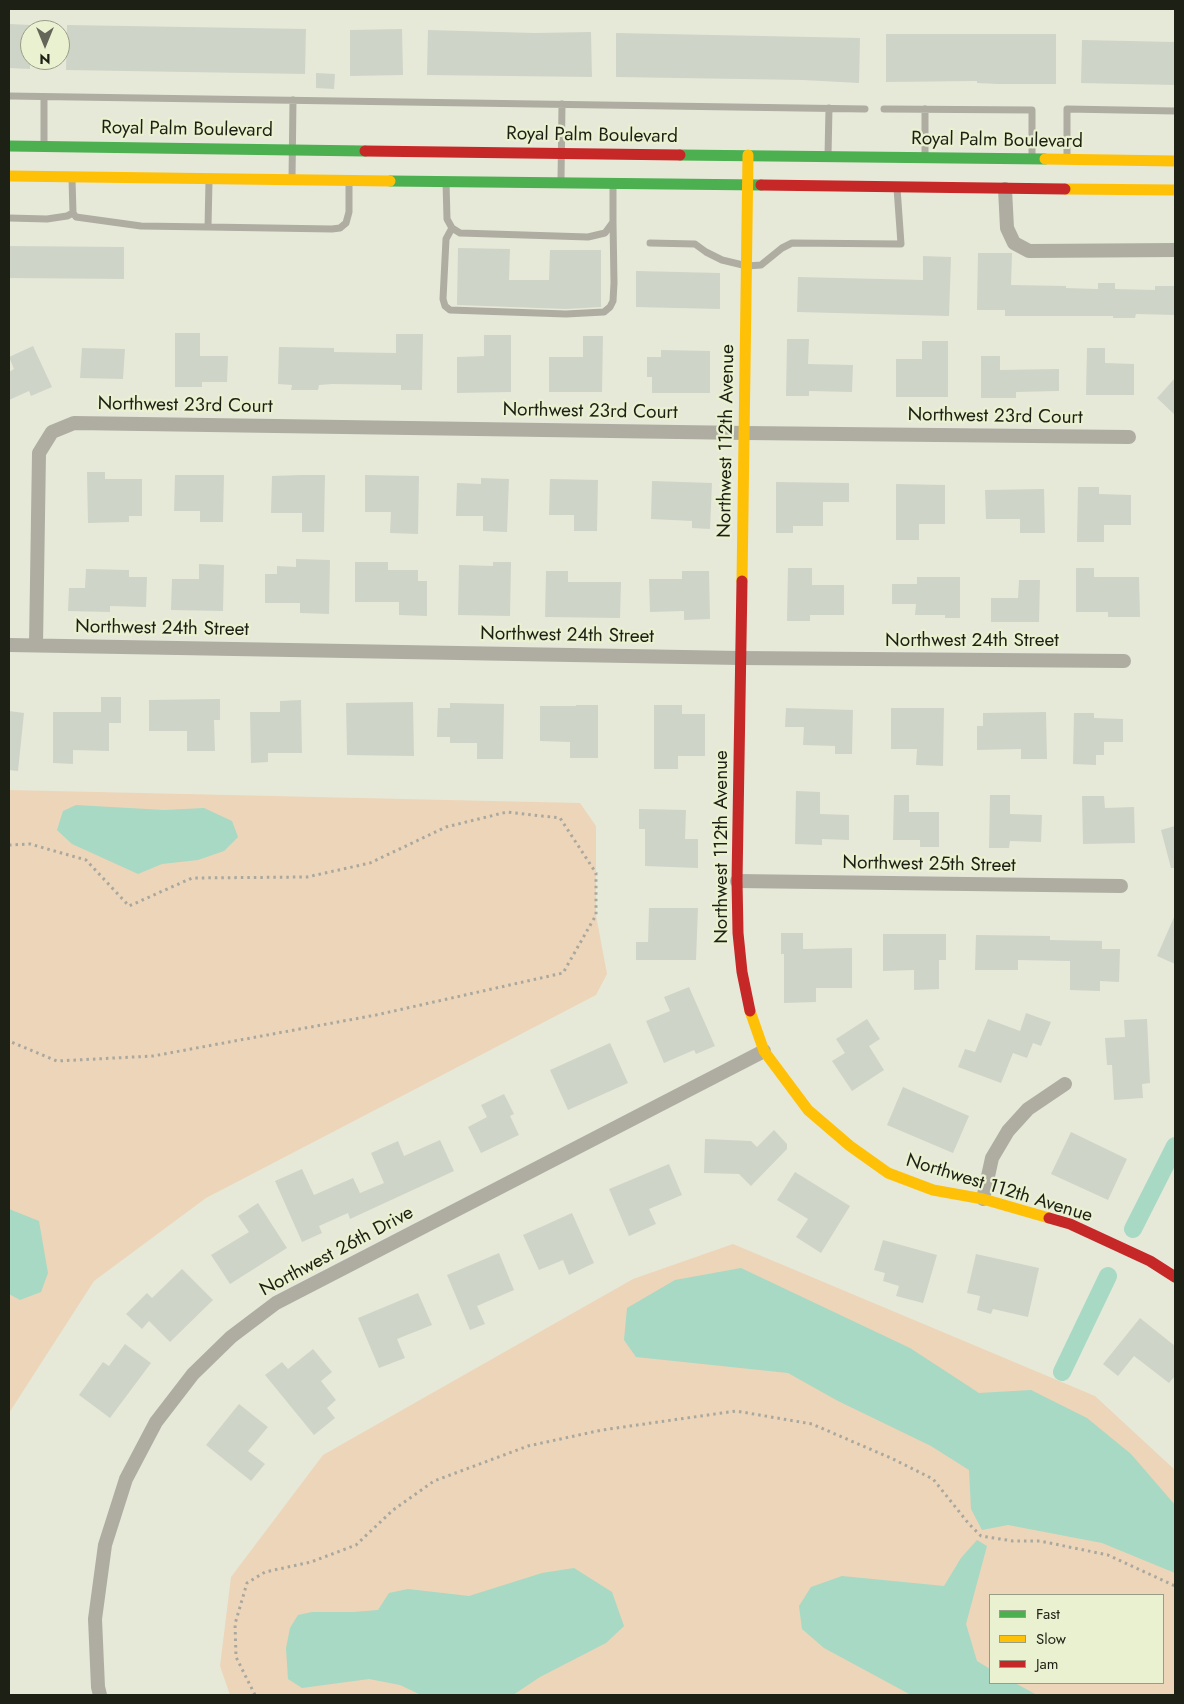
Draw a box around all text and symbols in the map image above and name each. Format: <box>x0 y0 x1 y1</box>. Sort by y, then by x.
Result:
north arrow <box>20 20 70 70</box>
text: N <box>39 49 51 69</box>
street label: Royal Palm Boulevard <box>101 117 273 143</box>
street label: Royal Palm Boulevard <box>506 123 678 149</box>
street label: Royal Palm Boulevard <box>911 128 1083 154</box>
street label: Northwest 112th Avenue <box>714 344 740 538</box>
street label: Northwest 23rd Court <box>97 393 273 419</box>
street label: Northwest 23rd Court <box>502 399 678 425</box>
street label: Northwest 23rd Court <box>907 404 1083 430</box>
street label: Northwest 24th Street <box>75 616 249 642</box>
street label: Northwest 24th Street <box>480 623 654 649</box>
street label: Northwest 24th Street <box>885 630 1059 652</box>
street label: Northwest 112th Avenue <box>711 750 733 944</box>
street label: Northwest 25th Street <box>842 852 1016 878</box>
street label: Northwest 112th Avenue <box>903 1150 1095 1228</box>
street label: Northwest 26th Drive <box>256 1202 418 1302</box>
legend <box>989 1594 1164 1684</box>
text: Fast <box>1036 1603 1060 1625</box>
text: Slow <box>1036 1628 1066 1650</box>
text: Jam <box>1036 1653 1059 1675</box>

